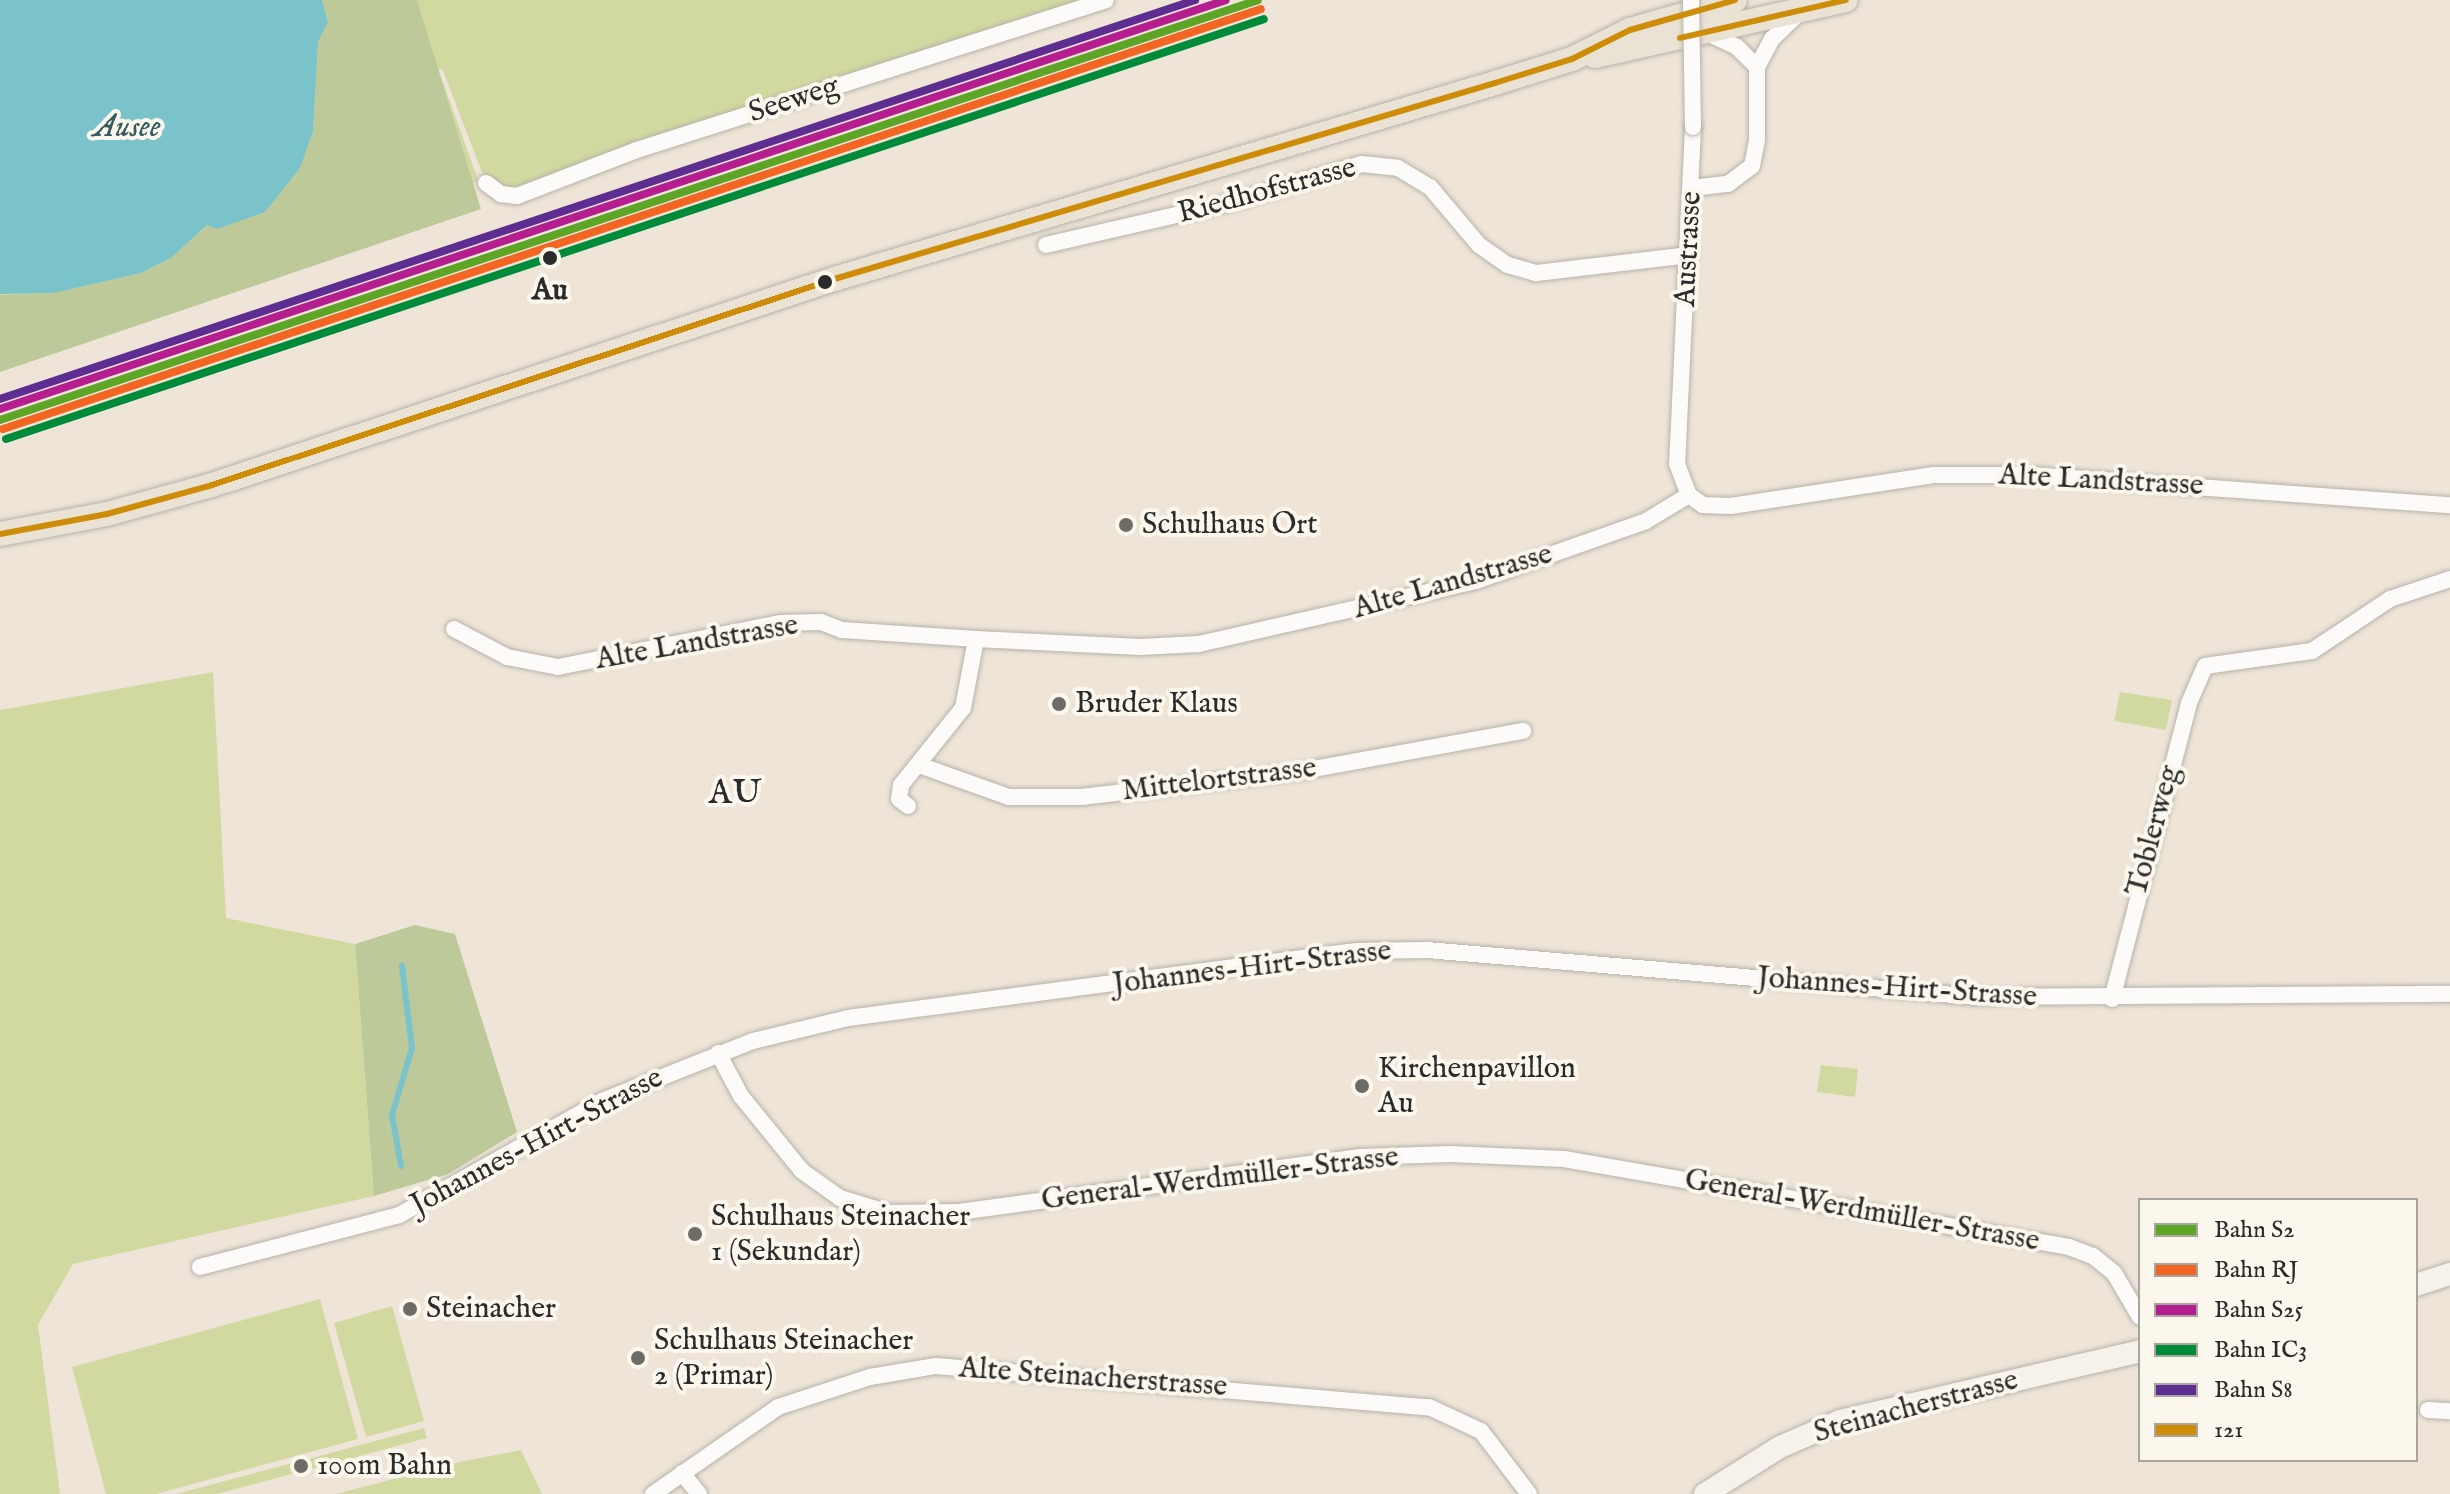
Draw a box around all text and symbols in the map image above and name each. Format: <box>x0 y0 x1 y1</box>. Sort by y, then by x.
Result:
street label: Seeweg <box>744 69 844 131</box>
water label: Ausee <box>93 109 161 147</box>
street label: Riedhofstrasse <box>1174 150 1360 232</box>
street label: Austrasse <box>1668 190 1710 308</box>
marker: Au <box>539 247 561 269</box>
place label: Au <box>532 273 568 309</box>
unlabelled marker <box>817 274 833 290</box>
street label: Alte Landstrasse <box>1998 458 2204 504</box>
place label: Schulhaus Ort <box>1142 507 1318 543</box>
marker: Schulhaus Ort <box>1117 516 1135 534</box>
street label: Alte Landstrasse <box>1349 536 1557 628</box>
street label: Alte Landstrasse <box>593 607 801 679</box>
place label: Bruder Klaus <box>1075 686 1238 722</box>
marker: Bruder Klaus <box>1050 695 1068 713</box>
street label: Mittelortstrasse <box>1120 750 1318 810</box>
street label: Toblerweg <box>2119 762 2189 900</box>
district label: AU <box>709 774 763 814</box>
street label: Johannes-Hirt-Strasse <box>1111 933 1393 1003</box>
street label: Johannes-Hirt-Strasse <box>1756 960 2038 1016</box>
place label: Kirchenpavillon Au <box>1378 1051 1576 1122</box>
street label: Johannes-Hirt-Strasse <box>405 1060 669 1224</box>
marker: Kirchenpavillon Au <box>1353 1077 1371 1095</box>
street label: General-Werdmüller-Strasse <box>1039 1139 1401 1219</box>
street label: General-Werdmüller-Strasse <box>1682 1162 2042 1260</box>
legend <box>2138 1198 2418 1462</box>
place label: Schulhaus Steinacher 1 (Sekundar) <box>711 1199 970 1270</box>
text: Bahn S2 <box>2214 1215 2295 1246</box>
marker: Schulhaus Steinacher 1 (Sekundar) <box>686 1225 704 1243</box>
text: Bahn RJ <box>2214 1255 2299 1286</box>
place label: Steinacher <box>426 1291 556 1327</box>
text: Bahn S25 <box>2214 1295 2303 1326</box>
marker: Steinacher <box>401 1300 419 1318</box>
place label: Schulhaus Steinacher 2 (Primar) <box>654 1323 913 1394</box>
text: Bahn IC3 <box>2214 1335 2307 1366</box>
marker: Schulhaus Steinacher 2 (Primar) <box>629 1349 647 1367</box>
street label: Alte Steinacherstrasse <box>958 1351 1228 1405</box>
street label: Steinacherstrasse <box>1810 1362 2022 1452</box>
text: Bahn S8 <box>2214 1375 2293 1406</box>
text: 121 <box>2214 1415 2243 1446</box>
place label: 100m Bahn <box>317 1448 452 1484</box>
marker: 100m Bahn <box>292 1457 310 1475</box>

